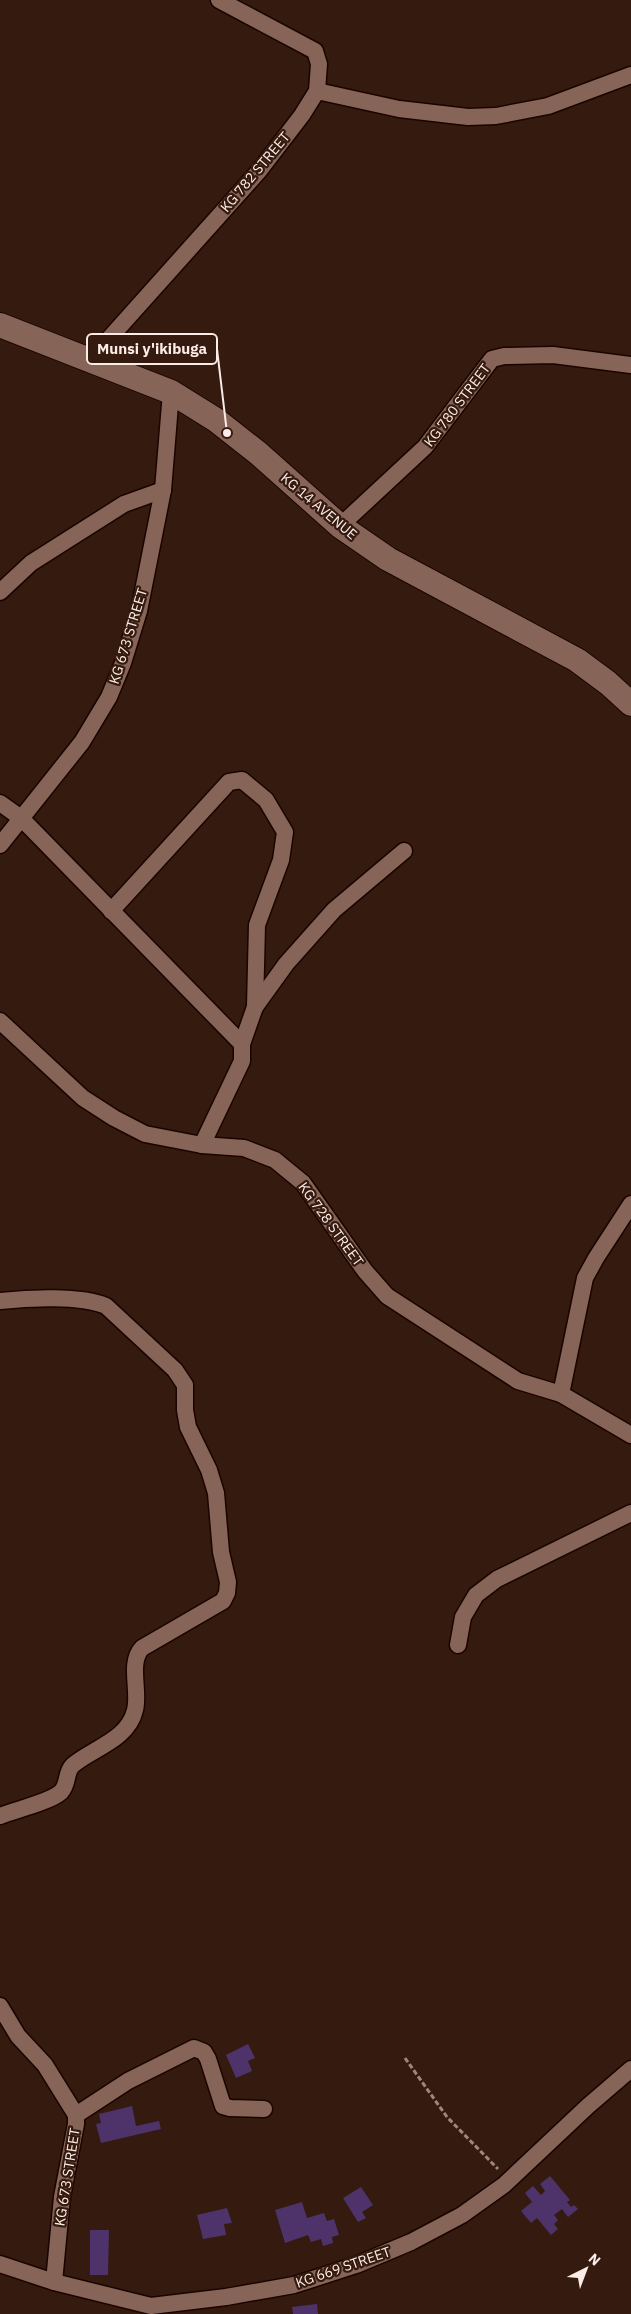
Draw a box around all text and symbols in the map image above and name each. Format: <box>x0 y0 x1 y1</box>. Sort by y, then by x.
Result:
street label: KG 782 STREET <box>216 128 294 216</box>
callout: Munsi y'ikibuga <box>87 334 217 364</box>
text: Munsi y'ikibuga <box>97 339 207 358</box>
street label: KG 780 STREET <box>420 360 494 450</box>
street label: KG 14 AVENUE <box>277 469 361 543</box>
street label: KG 673 STREET <box>105 586 151 686</box>
street label: KG 728 STREET <box>295 1179 367 1269</box>
street label: KG 673 STREET <box>50 2127 84 2227</box>
street label: KG 669 STREET <box>293 2242 393 2292</box>
north arrow <box>561 2244 611 2294</box>
text: N <box>585 2249 604 2269</box>

